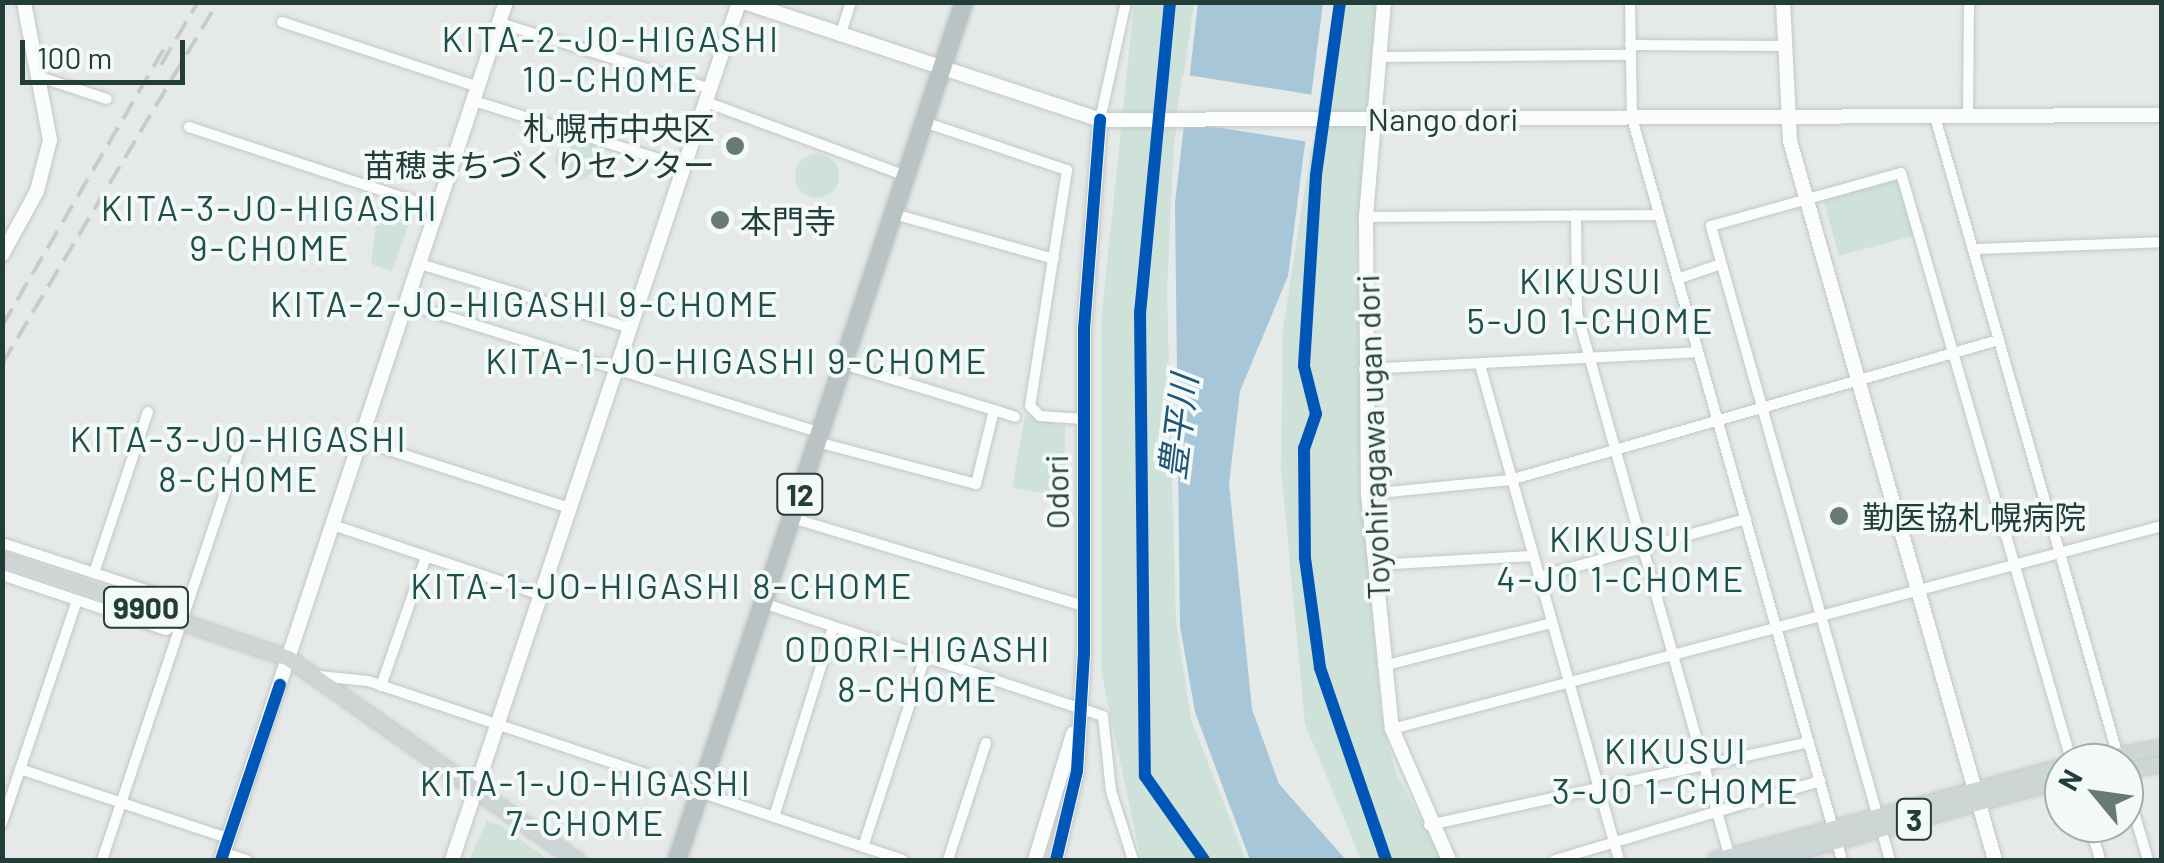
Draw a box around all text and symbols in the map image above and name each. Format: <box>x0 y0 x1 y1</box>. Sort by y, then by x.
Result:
district label: KITA-2-JO-HIGASHI 10-CHOME <box>441 17 781 99</box>
scale bar <box>25 20 190 82</box>
text: 100 m <box>37 39 112 75</box>
street label: Nango dori <box>1368 99 1518 137</box>
place label: 札幌市中央区 苗穂まちづくりセンター <box>363 109 715 184</box>
marker: 札幌市中央区 苗穂まちづくりセンター <box>724 135 746 157</box>
district label: KITA-3-JO-HIGASHI 9-CHOME <box>101 186 439 268</box>
place label: 本門寺 <box>740 201 836 239</box>
marker: 本門寺 <box>709 209 731 231</box>
district label: KIKUSUI 5-JO 1-CHOME <box>1467 259 1715 341</box>
street label: Toyohiragawa ugan dori <box>1347 274 1397 600</box>
district label: KITA-2-JO-HIGASHI 9-CHOME <box>270 282 780 324</box>
district label: KITA-1-JO-HIGASHI 9-CHOME <box>485 339 989 381</box>
water label: 豊平川 <box>1150 372 1204 482</box>
district label: KITA-3-JO-HIGASHI 8-CHOME <box>70 417 408 499</box>
street label: Odori <box>1036 454 1076 530</box>
road number: 12 <box>775 469 825 519</box>
place label: 勤医協札幌病院 <box>1862 497 2086 535</box>
marker: 勤医協札幌病院 <box>1826 503 1852 529</box>
district label: KIKUSUI 4-JO 1-CHOME <box>1496 517 1746 599</box>
district label: KITA-1-JO-HIGASHI 8-CHOME <box>410 564 914 606</box>
road number: 9900 <box>101 582 191 632</box>
district label: ODORI-HIGASHI 8-CHOME <box>784 627 1052 709</box>
district label: KIKUSUI 3-JO 1-CHOME <box>1552 729 1800 811</box>
north arrow <box>2044 743 2144 843</box>
district label: KITA-1-JO-HIGASHI 7-CHOME <box>420 761 752 843</box>
text: N <box>2050 763 2089 796</box>
road number: 3 <box>1894 794 1934 844</box>

